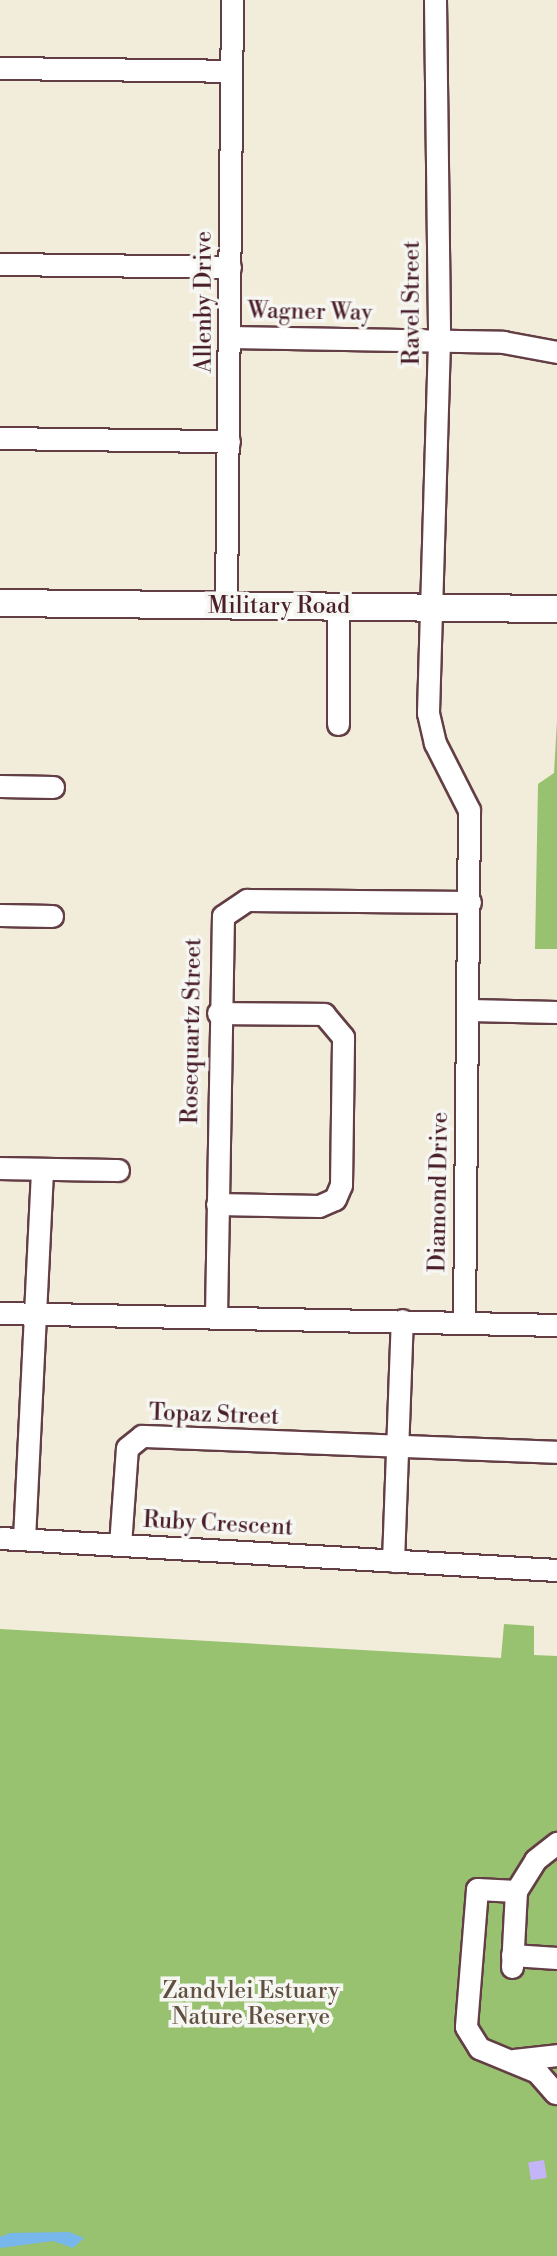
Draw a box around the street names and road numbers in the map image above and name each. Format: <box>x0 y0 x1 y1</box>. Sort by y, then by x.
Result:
street label: Allenby Drive <box>190 231 218 373</box>
street label: Ravel Street <box>398 241 426 365</box>
street label: Wagner Way <box>247 297 373 327</box>
street label: Military Road <box>208 592 350 620</box>
street label: Rosequartz Street <box>177 938 207 1124</box>
street label: Diamond Drive <box>424 1112 454 1272</box>
street label: Topaz Street <box>148 1399 280 1431</box>
street label: Ruby Crescent <box>142 1506 294 1542</box>

